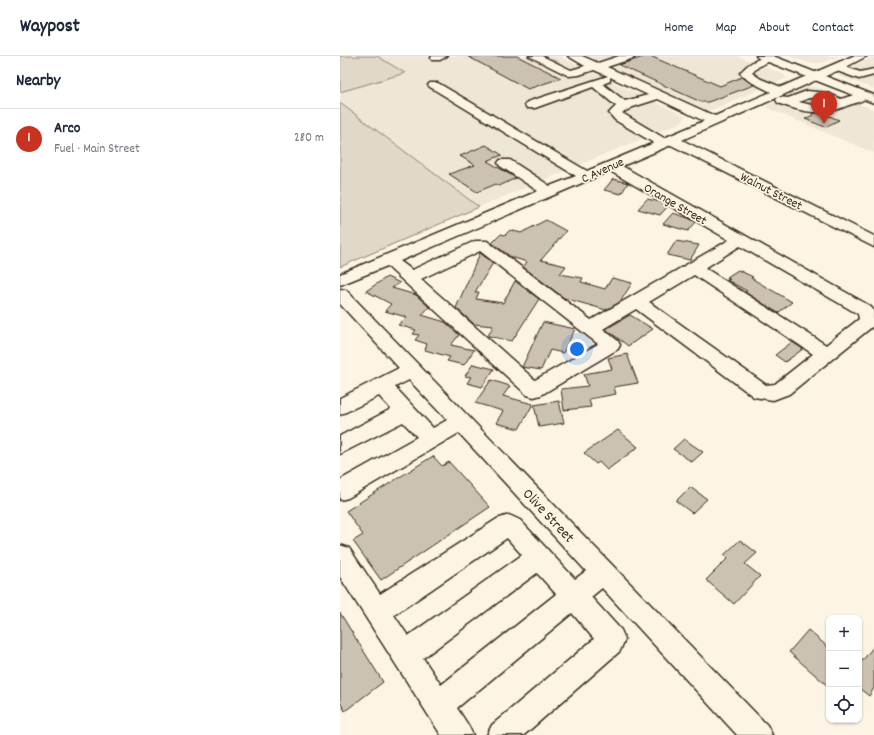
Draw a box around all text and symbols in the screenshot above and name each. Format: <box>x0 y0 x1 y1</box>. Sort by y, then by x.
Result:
text: Waypost <box>20 14 80 41</box>
text: Home <box>664 18 693 38</box>
text: Map <box>715 18 737 38</box>
text: About <box>759 18 790 38</box>
text: Contact <box>812 18 854 38</box>
text: Nearby <box>16 70 60 94</box>
pin: 1 <box>811 91 837 124</box>
text: Arco <box>54 118 80 140</box>
text: 1 <box>28 129 30 148</box>
text: 280 m <box>294 129 324 148</box>
text: Fuel · Main Street <box>54 140 140 159</box>
street label: C Avenue <box>579 153 628 189</box>
street label: Walnut Street <box>736 168 805 216</box>
street label: Orange Street <box>640 179 710 231</box>
your location <box>567 339 587 359</box>
street label: Olive Street <box>516 484 579 549</box>
map controls <box>826 615 862 723</box>
button: + <box>826 615 862 651</box>
button: − <box>826 651 862 687</box>
button: locate <box>826 687 862 723</box>

